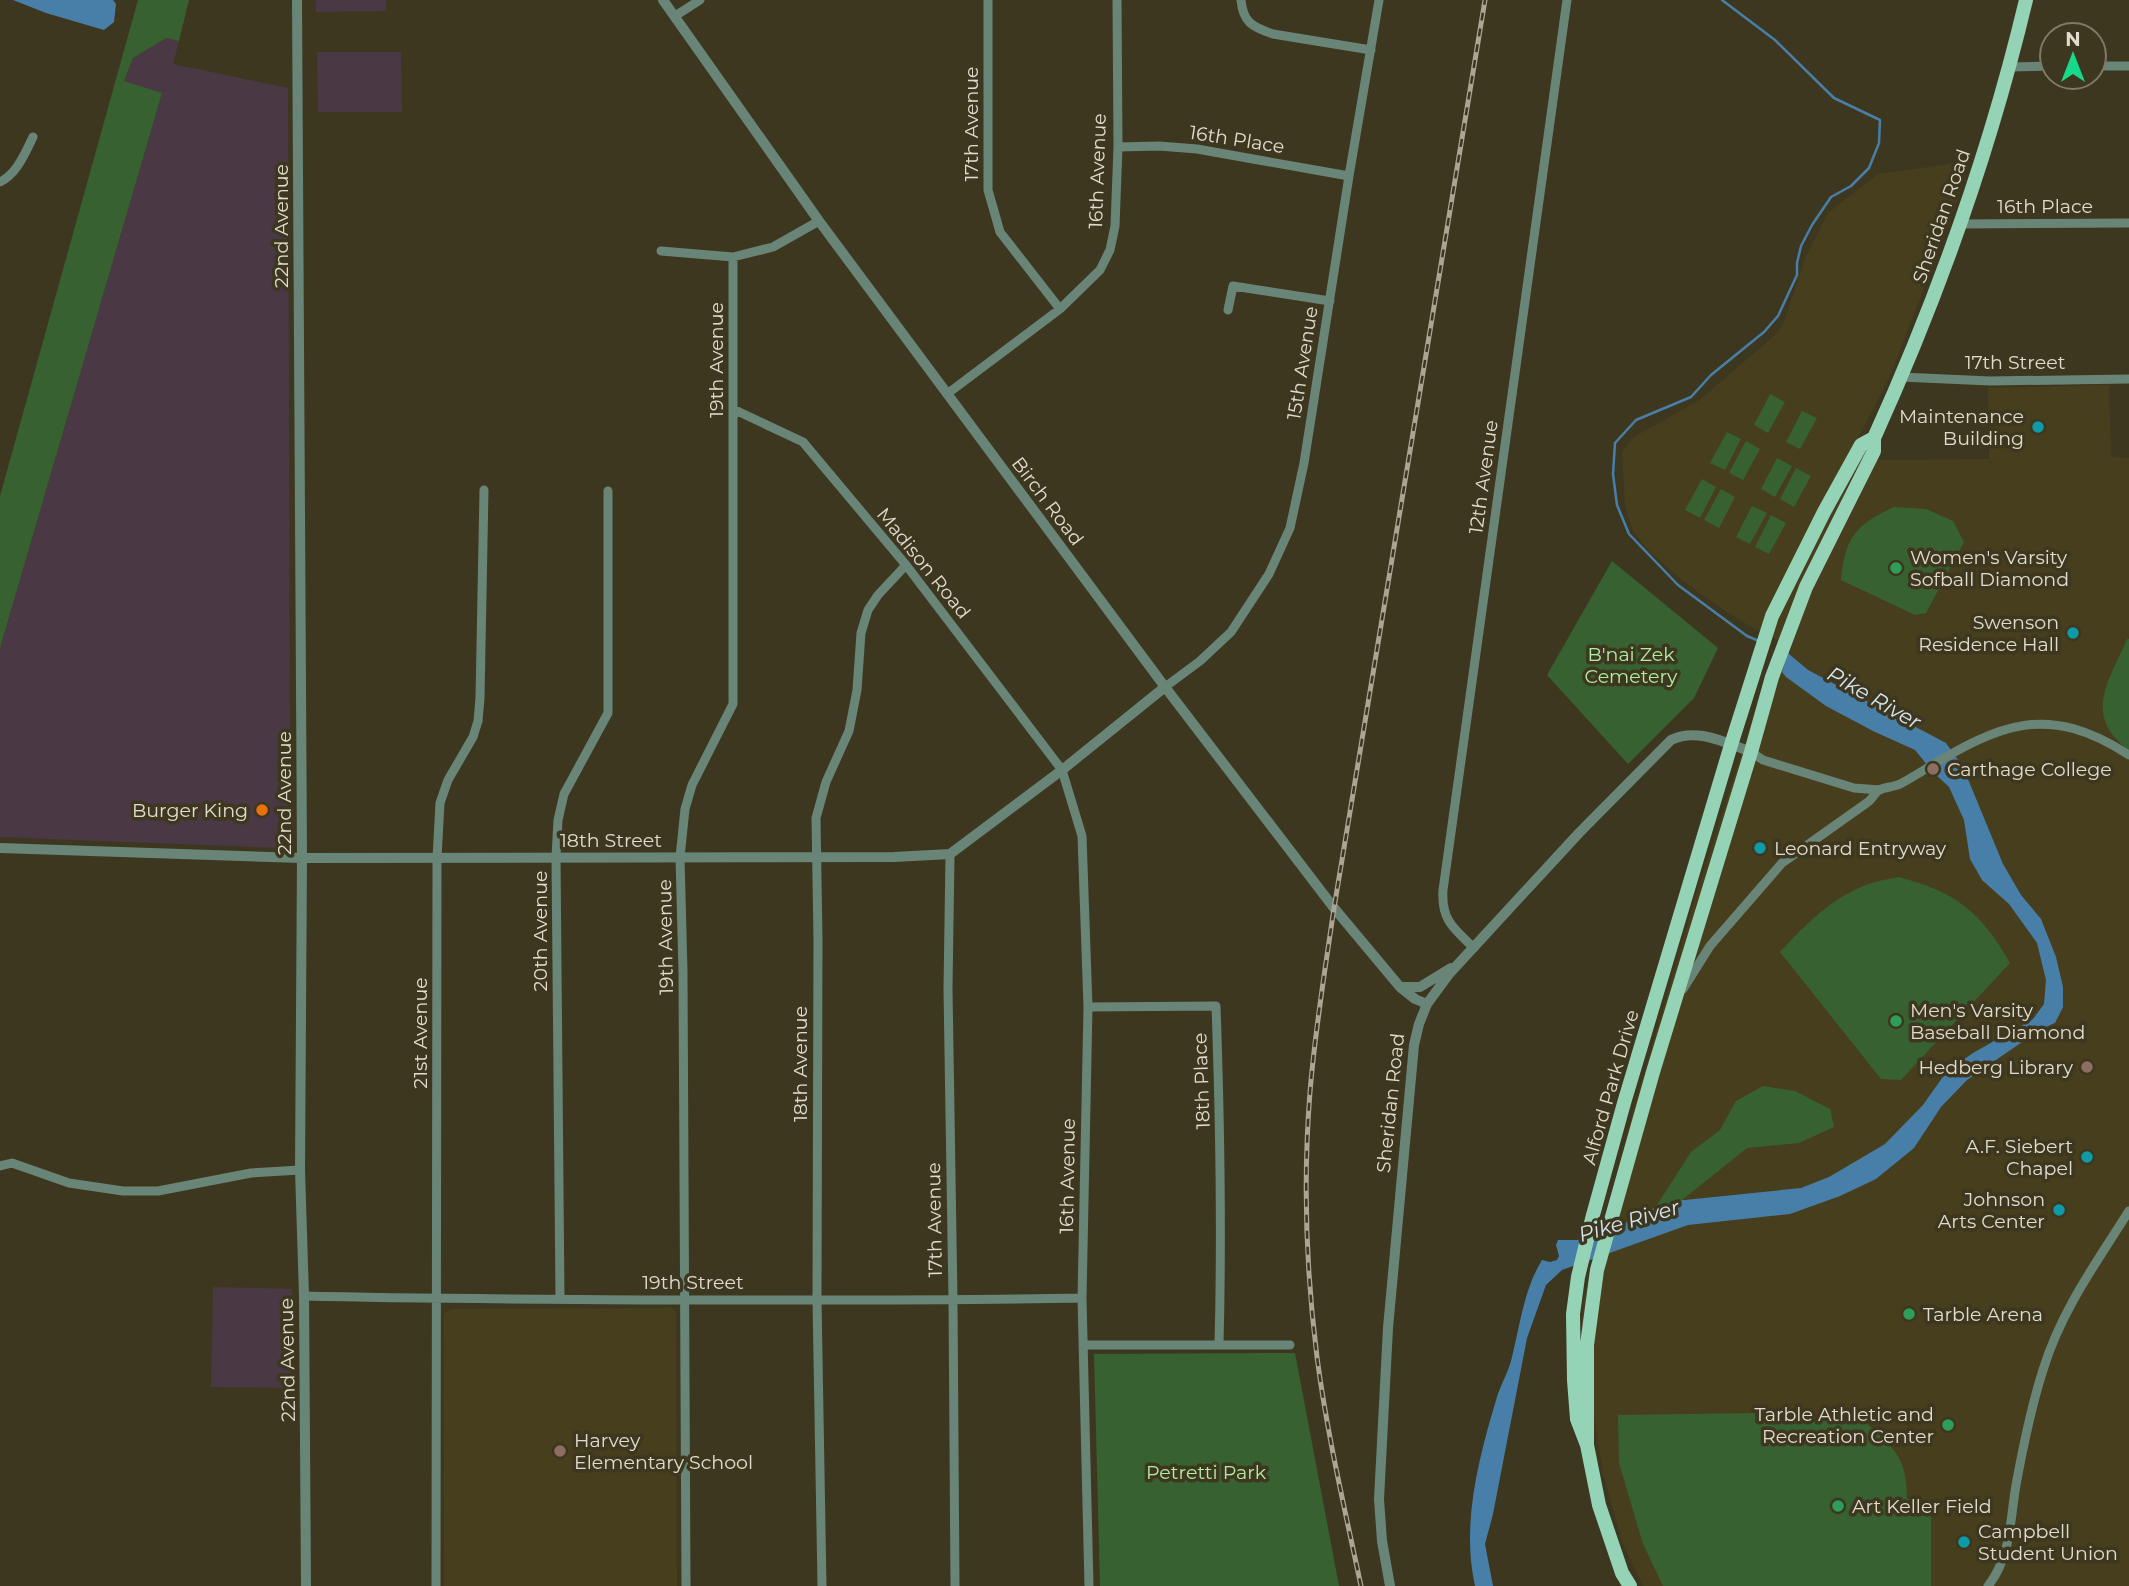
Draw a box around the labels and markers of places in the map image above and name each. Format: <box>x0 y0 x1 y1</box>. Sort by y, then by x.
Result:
place label: Maintenance Building <box>1899 405 2024 450</box>
marker: Maintenance Building <box>2030 419 2046 435</box>
place label: Women's Varsity Sofball Diamond <box>1910 546 2069 591</box>
marker: Women's Varsity Sofball Diamond <box>1888 560 1904 576</box>
place label: Swenson Residence Hall <box>1918 611 2059 656</box>
marker: Swenson Residence Hall <box>2065 625 2081 641</box>
place label: Carthage College <box>1947 758 2112 781</box>
marker: Carthage College <box>1925 761 1941 777</box>
place label: Burger King <box>132 799 248 822</box>
marker: Burger King <box>254 802 270 818</box>
place label: Leonard Entryway <box>1774 837 1947 860</box>
marker: Leonard Entryway <box>1752 840 1768 856</box>
place label: Men's Varsity Baseball Diamond <box>1910 999 2085 1044</box>
marker: Men's Varsity Baseball Diamond <box>1888 1013 1904 1029</box>
place label: Hedberg Library <box>1918 1056 2074 1079</box>
marker: Hedberg Library <box>2079 1059 2095 1075</box>
place label: A.F. Siebert Chapel <box>1966 1135 2073 1180</box>
marker: A.F. Siebert Chapel <box>2079 1149 2095 1165</box>
place label: Johnson Arts Center <box>1938 1188 2045 1233</box>
marker: Johnson Arts Center <box>2051 1202 2067 1218</box>
place label: Tarble Arena <box>1923 1303 2043 1326</box>
marker: Tarble Arena <box>1901 1306 1917 1322</box>
place label: Tarble Athletic and Recreation Center <box>1754 1403 1934 1448</box>
marker: Tarble Athletic and Recreation Center <box>1940 1417 1956 1433</box>
place label: Harvey Elementary School <box>574 1429 753 1474</box>
marker: Harvey Elementary School <box>552 1443 568 1459</box>
place label: Art Keller Field <box>1852 1495 1992 1518</box>
marker: Art Keller Field <box>1830 1498 1846 1514</box>
place label: Campbell Student Union <box>1978 1520 2118 1565</box>
marker: Campbell Student Union <box>1956 1534 1972 1550</box>

